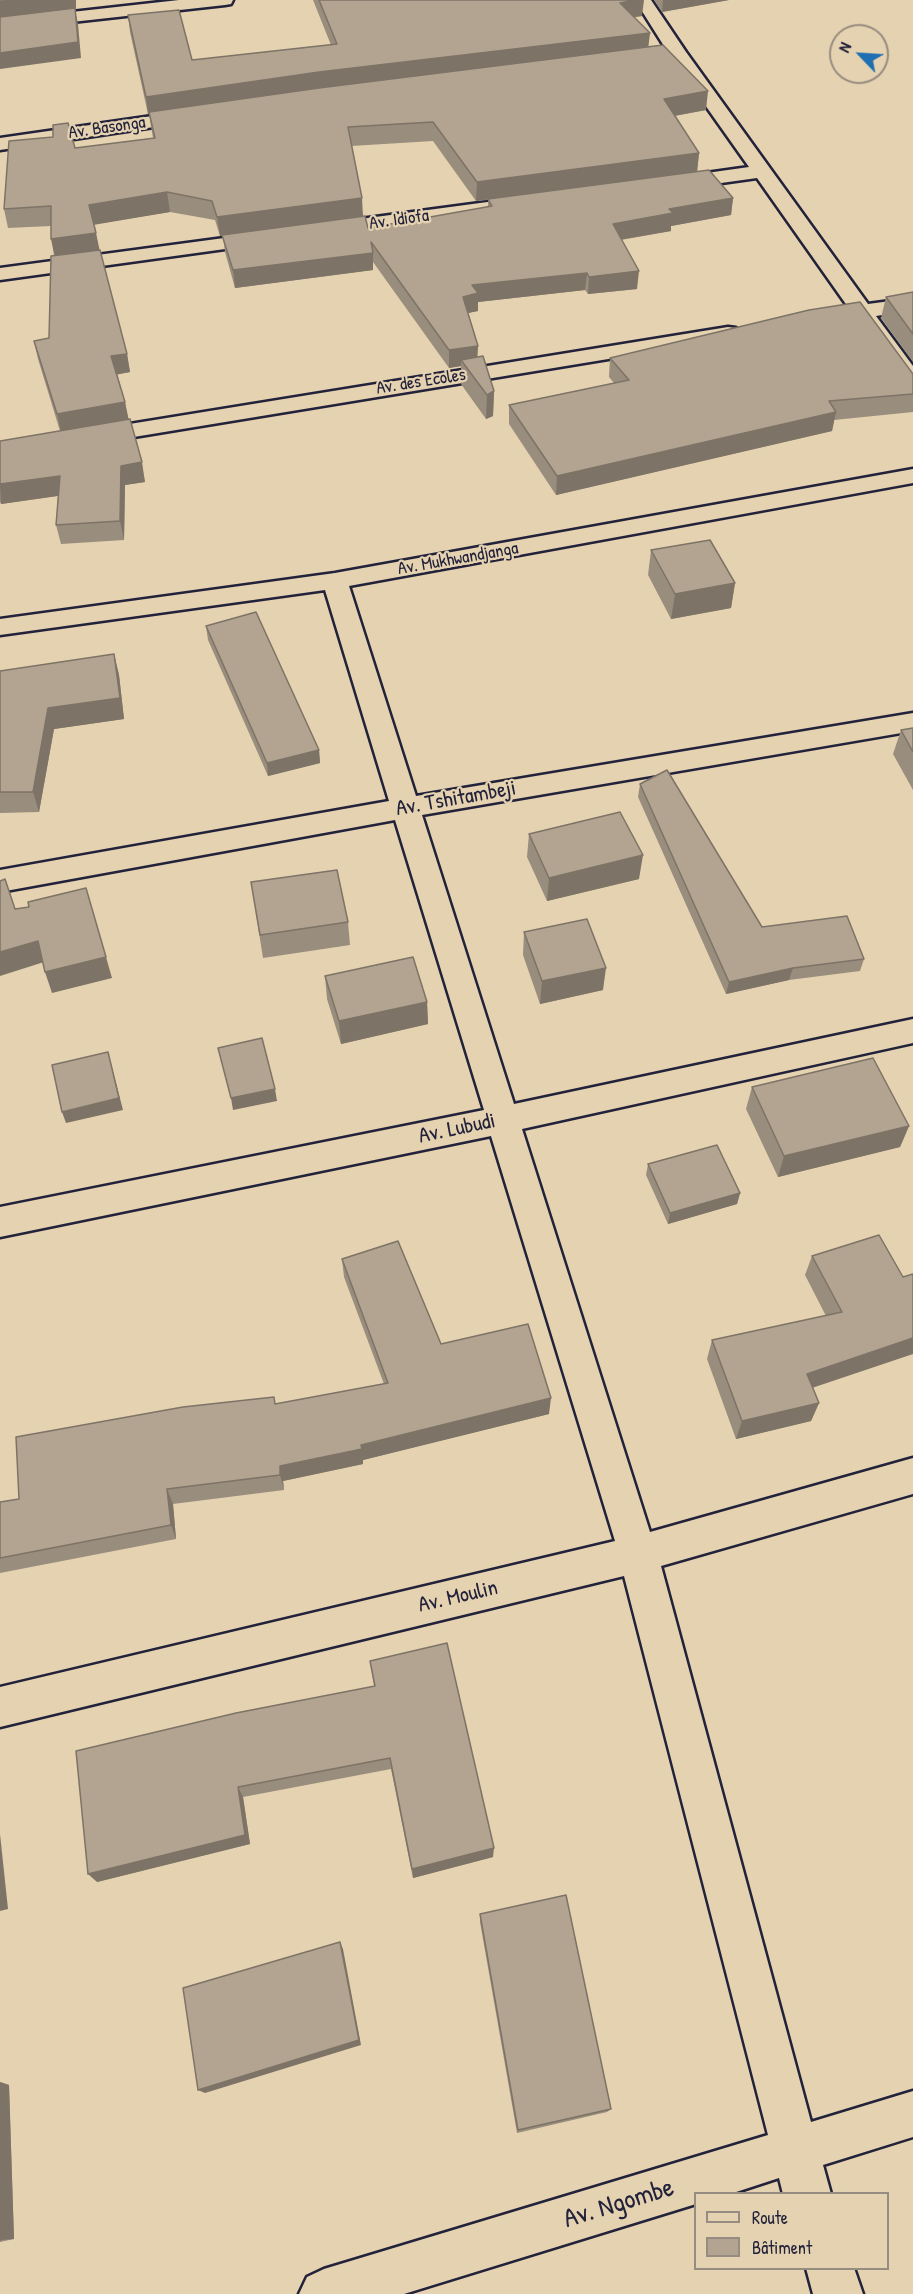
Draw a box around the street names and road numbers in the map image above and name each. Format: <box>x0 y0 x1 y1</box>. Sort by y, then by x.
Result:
street label: Av. Basonga <box>67 112 147 144</box>
street label: Av. Idiofa <box>368 205 430 235</box>
street label: Av. des Ecoles <box>375 364 467 400</box>
street label: Av. Mukhwandjanga <box>396 538 520 580</box>
street label: Av. Tshitambeji <box>394 775 518 823</box>
street label: Av. Lubudi <box>416 1108 498 1150</box>
street label: Av. Moulin <box>416 1575 500 1619</box>
street label: Av. Ngombe <box>560 2172 678 2236</box>

